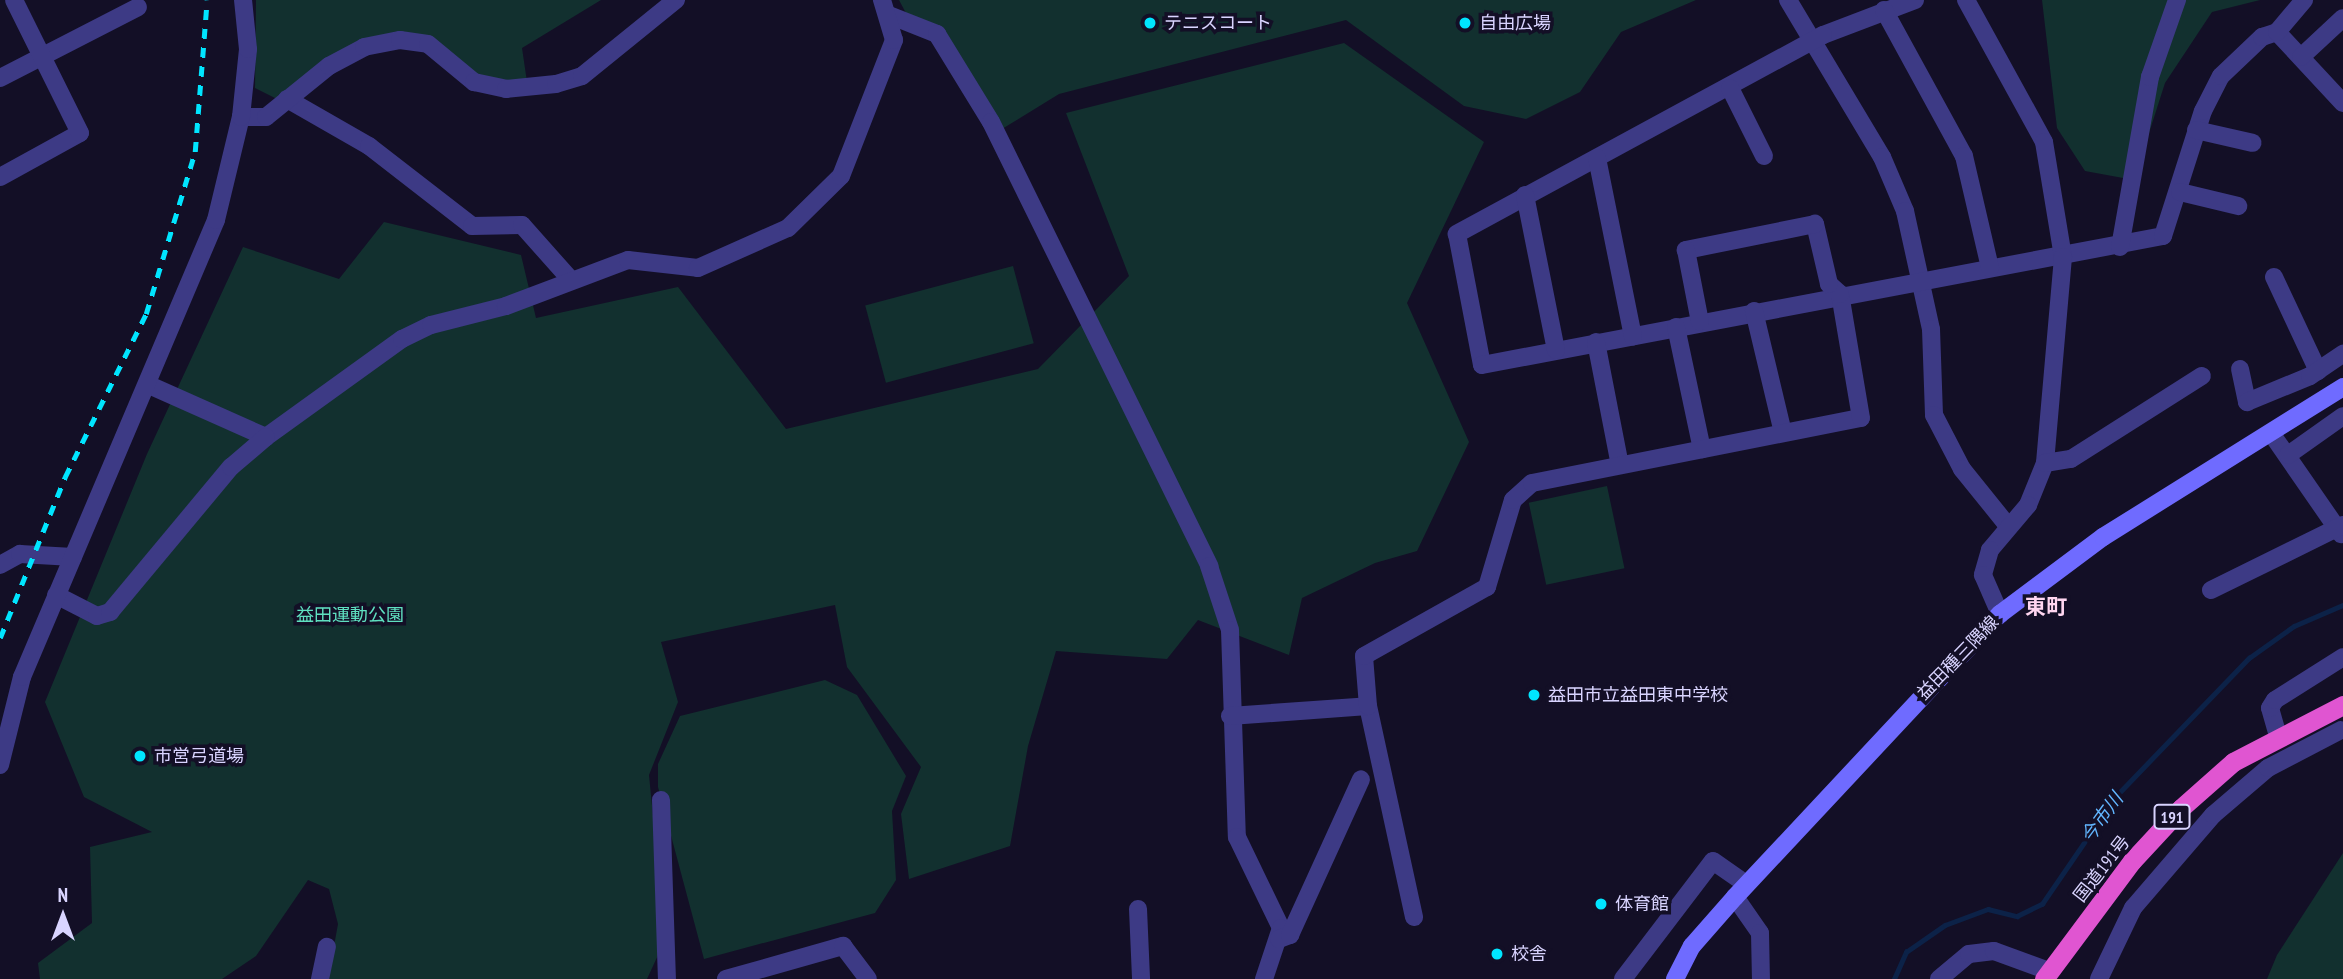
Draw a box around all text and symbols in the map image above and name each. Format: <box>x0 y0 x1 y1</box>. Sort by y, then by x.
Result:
place label: テニスコート <box>1164 12 1272 34</box>
place label: 自由広場 <box>1479 12 1551 34</box>
marker: テニスコート <box>1142 15 1158 31</box>
marker: 自由広場 <box>1457 15 1473 31</box>
district label: 東町 <box>2025 594 2067 620</box>
park label: 益田運動公園 <box>296 604 404 626</box>
street label: 益田種三隅線 <box>1913 612 2003 704</box>
place label: 益田市立益田東中学校 <box>1548 684 1728 706</box>
marker: 益田市立益田東中学校 <box>1526 687 1542 703</box>
place label: 市営弓道場 <box>154 745 244 767</box>
marker: 市営弓道場 <box>132 748 148 764</box>
water label: 今市川 <box>2076 788 2128 848</box>
road number: 191 <box>2153 804 2191 830</box>
street label: 国道191号 <box>2069 832 2135 906</box>
north arrow <box>28 881 98 951</box>
text: N <box>58 883 68 907</box>
place label: 体育館 <box>1615 893 1669 915</box>
marker: 体育館 <box>1593 896 1609 912</box>
place label: 校舎 <box>1511 943 1547 965</box>
marker: 校舎 <box>1489 946 1505 962</box>

